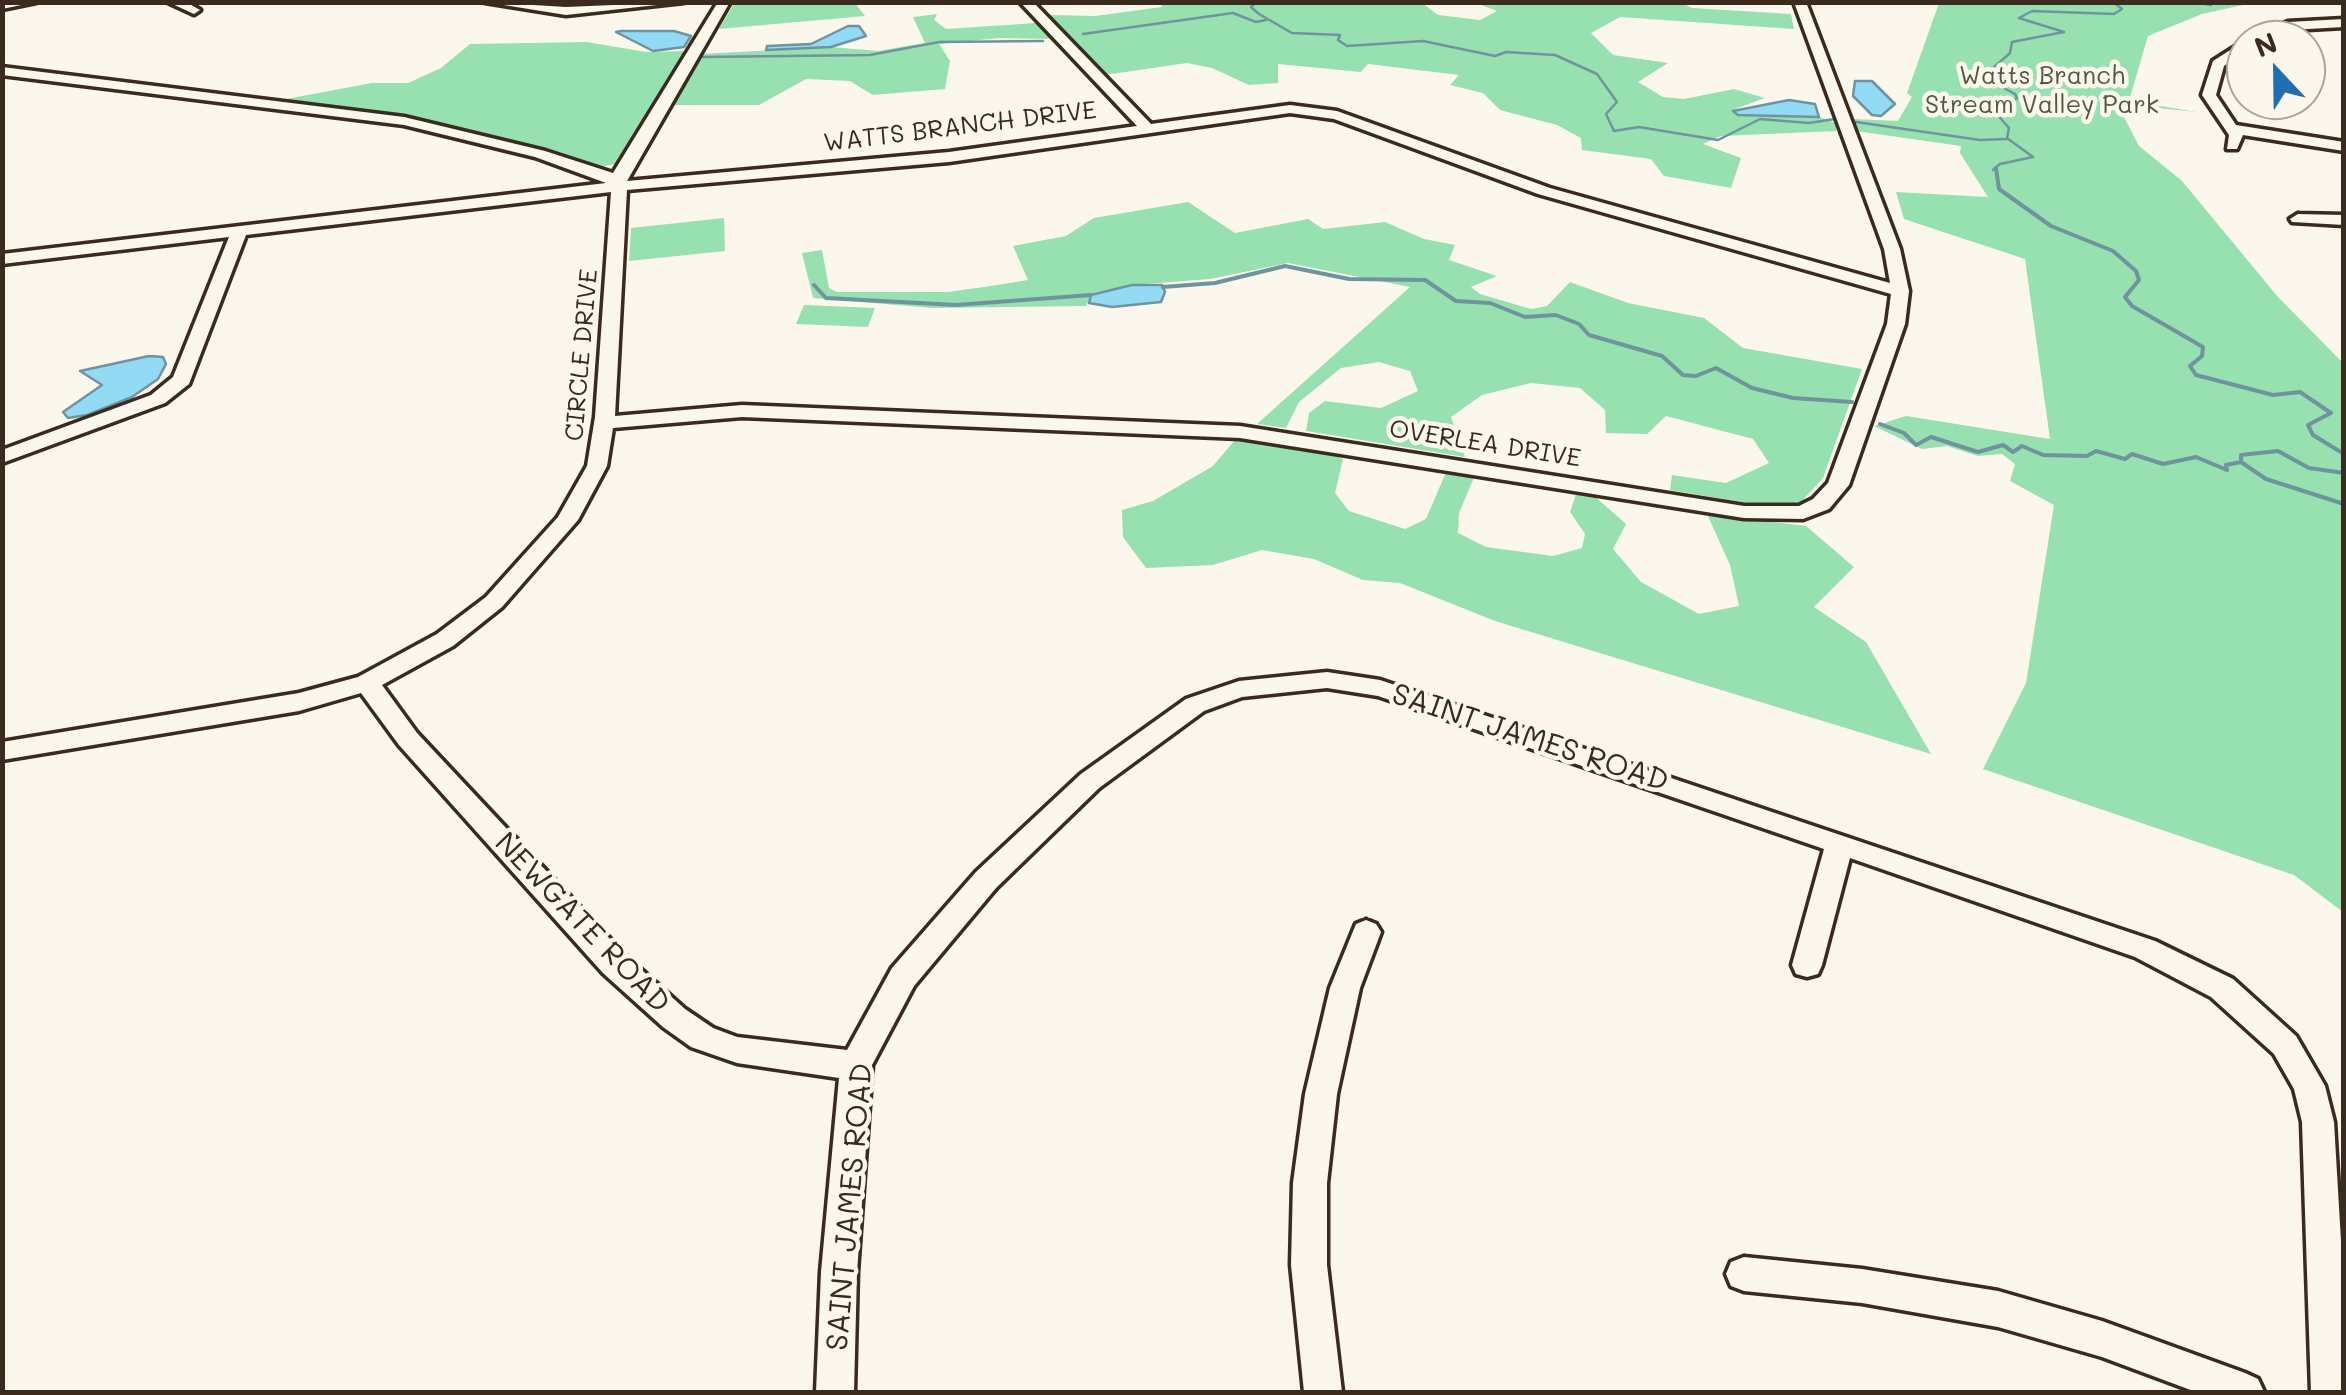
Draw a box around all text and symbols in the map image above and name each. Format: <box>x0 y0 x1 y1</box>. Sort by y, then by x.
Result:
north arrow <box>2226 20 2326 120</box>
text: N <box>2249 23 2282 65</box>
park label: Watts Branch Stream Valley Park <box>1925 61 2159 120</box>
street label: WATTS BRANCH DRIVE <box>822 95 1098 159</box>
street label: CIRCLE DRIVE <box>560 268 604 442</box>
street label: OVERLEA DRIVE <box>1387 414 1583 474</box>
street label: SAINT JAMES ROAD <box>1387 676 1673 800</box>
street label: NEWGATE ROAD <box>487 825 677 1021</box>
street label: SAINT JAMES ROAD <box>819 1062 881 1352</box>

